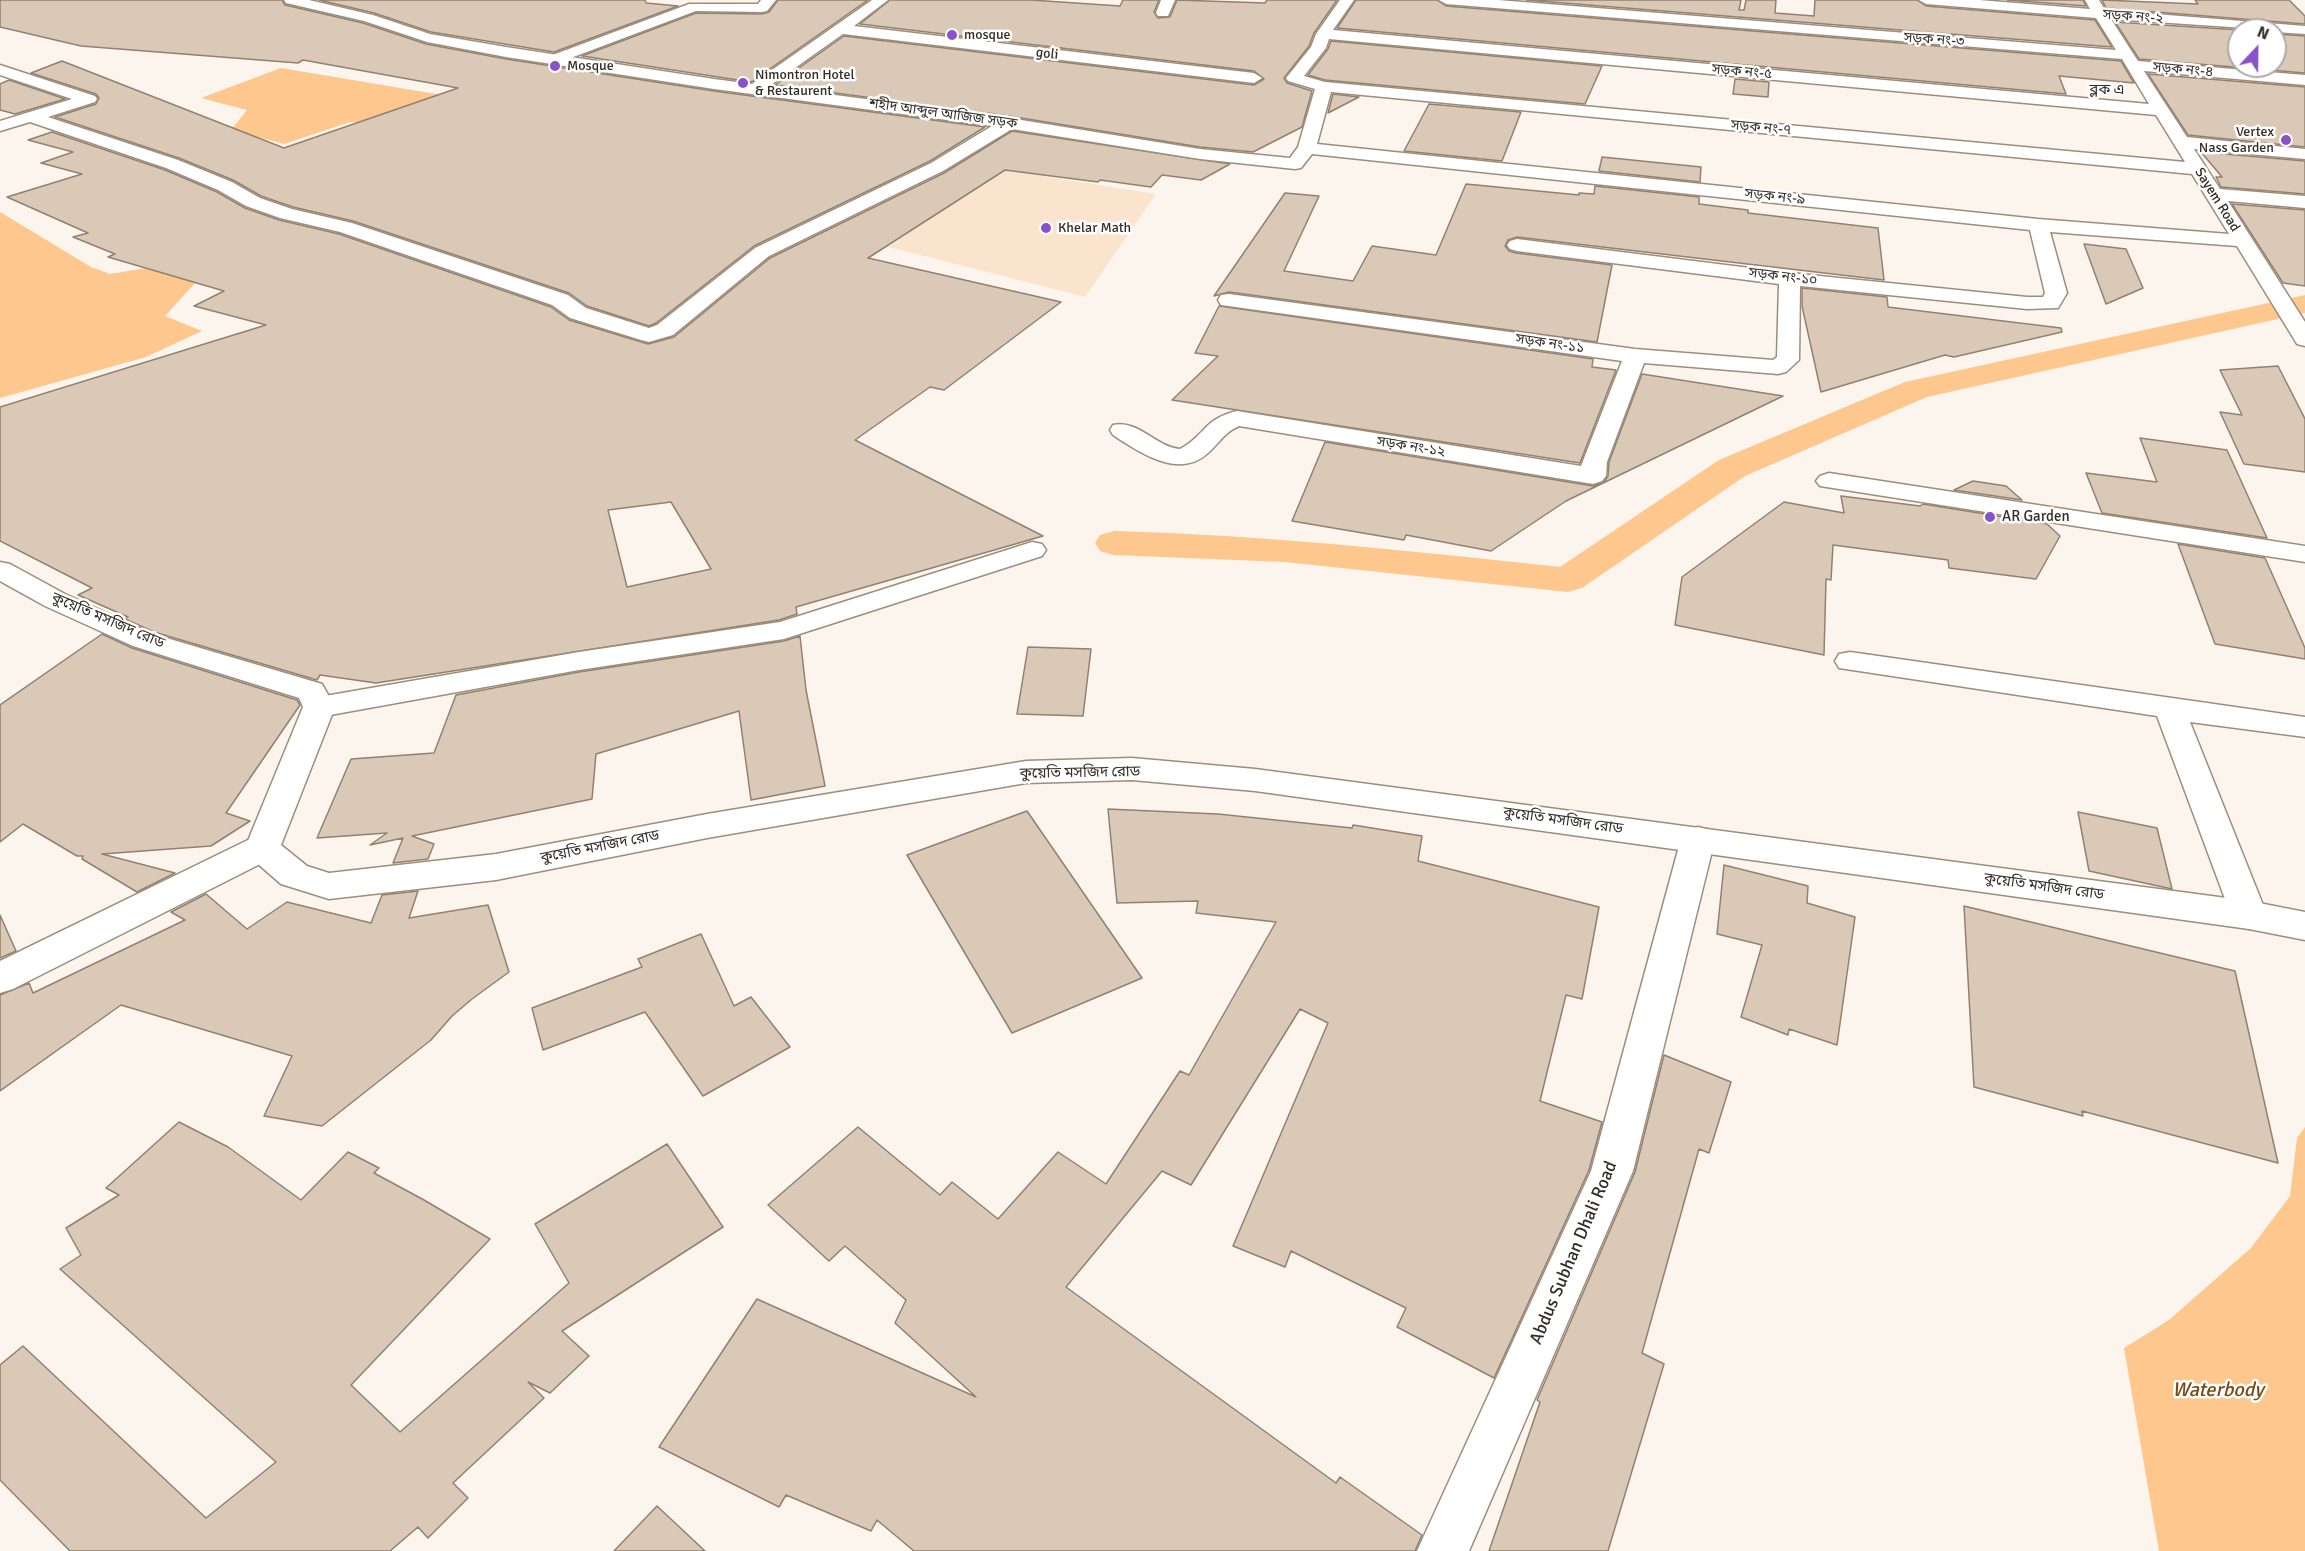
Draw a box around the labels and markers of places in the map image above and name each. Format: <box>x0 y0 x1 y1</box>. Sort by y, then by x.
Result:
place label: mosque <box>964 27 1011 43</box>
marker: mosque <box>945 28 959 42</box>
place label: Mosque <box>567 58 614 74</box>
marker: Mosque <box>548 59 562 73</box>
place label: Nimontron Hotel & Restaurent <box>755 67 855 100</box>
marker: Nimontron Hotel & Restaurent <box>736 76 750 90</box>
place label: Vertex Nass Garden <box>2199 124 2274 156</box>
marker: Vertex Nass Garden <box>2279 133 2293 147</box>
place label: Khelar Math <box>1058 220 1131 236</box>
marker: Khelar Math <box>1039 221 1053 235</box>
place label: AR Garden <box>2002 508 2070 526</box>
marker: AR Garden <box>1983 510 1997 524</box>

